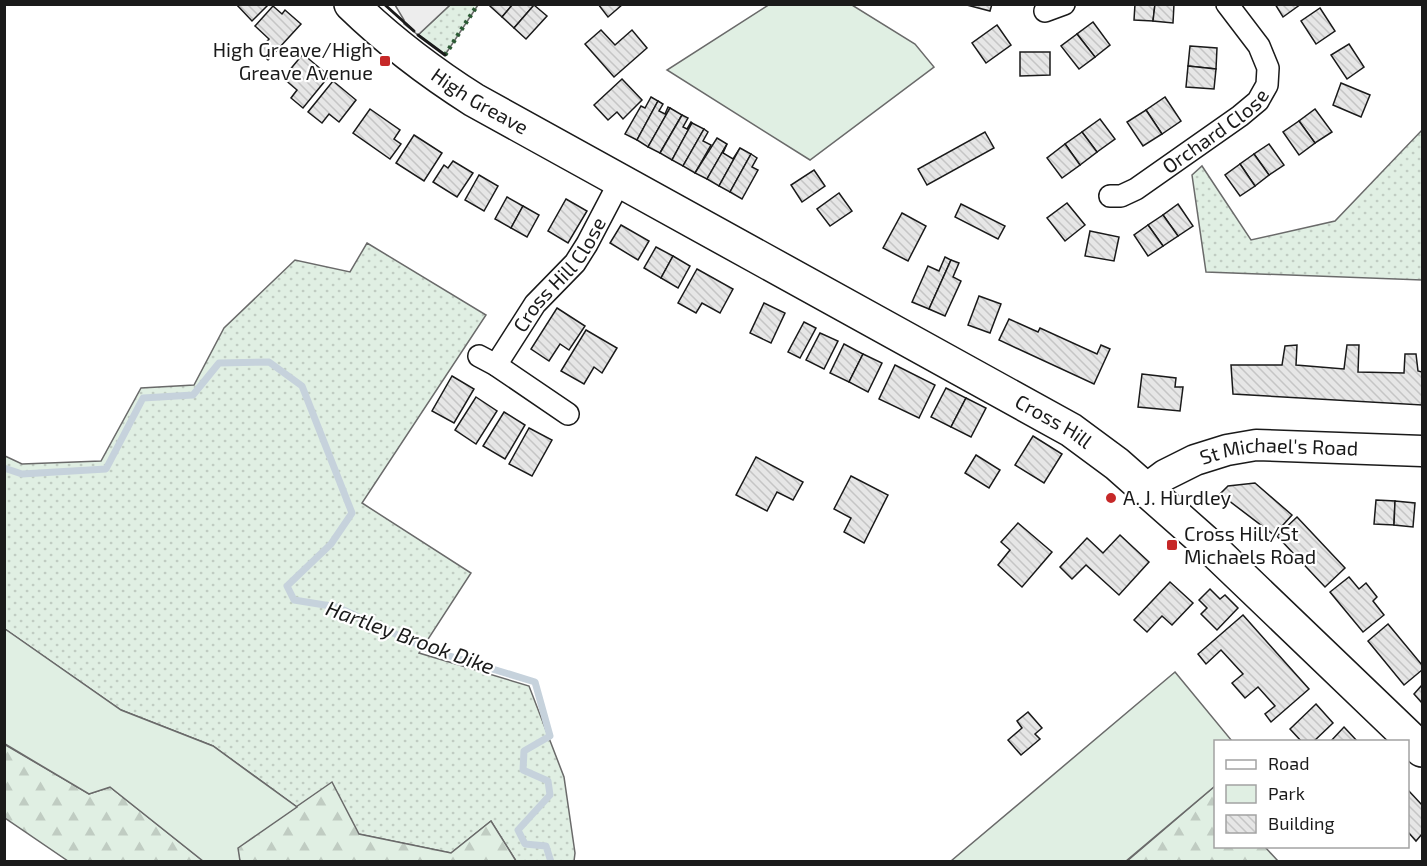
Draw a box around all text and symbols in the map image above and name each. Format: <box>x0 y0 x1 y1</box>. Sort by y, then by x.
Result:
place label: High Greave/High Greave Avenue <box>213 37 373 84</box>
marker: High Greave/High Greave Avenue <box>378 54 392 68</box>
street label: High Greave <box>427 62 533 139</box>
street label: Orchard Close <box>1157 85 1273 178</box>
street label: Cross Hill Close <box>507 213 610 336</box>
street label: Cross Hill <box>1011 389 1098 453</box>
street label: St Michael's Road <box>1197 432 1359 469</box>
place label: A. J. Hurdley <box>1123 485 1232 509</box>
marker: A. J. Hurdley <box>1104 491 1118 505</box>
place label: Cross Hill/St Michaels Road <box>1184 521 1316 568</box>
marker: Cross Hill/St Michaels Road <box>1165 538 1179 552</box>
water label: Hartley Brook Dike <box>323 595 498 680</box>
legend <box>1214 740 1409 848</box>
text: Road <box>1268 752 1309 774</box>
text: Park <box>1268 782 1305 804</box>
text: Building <box>1268 812 1335 834</box>

